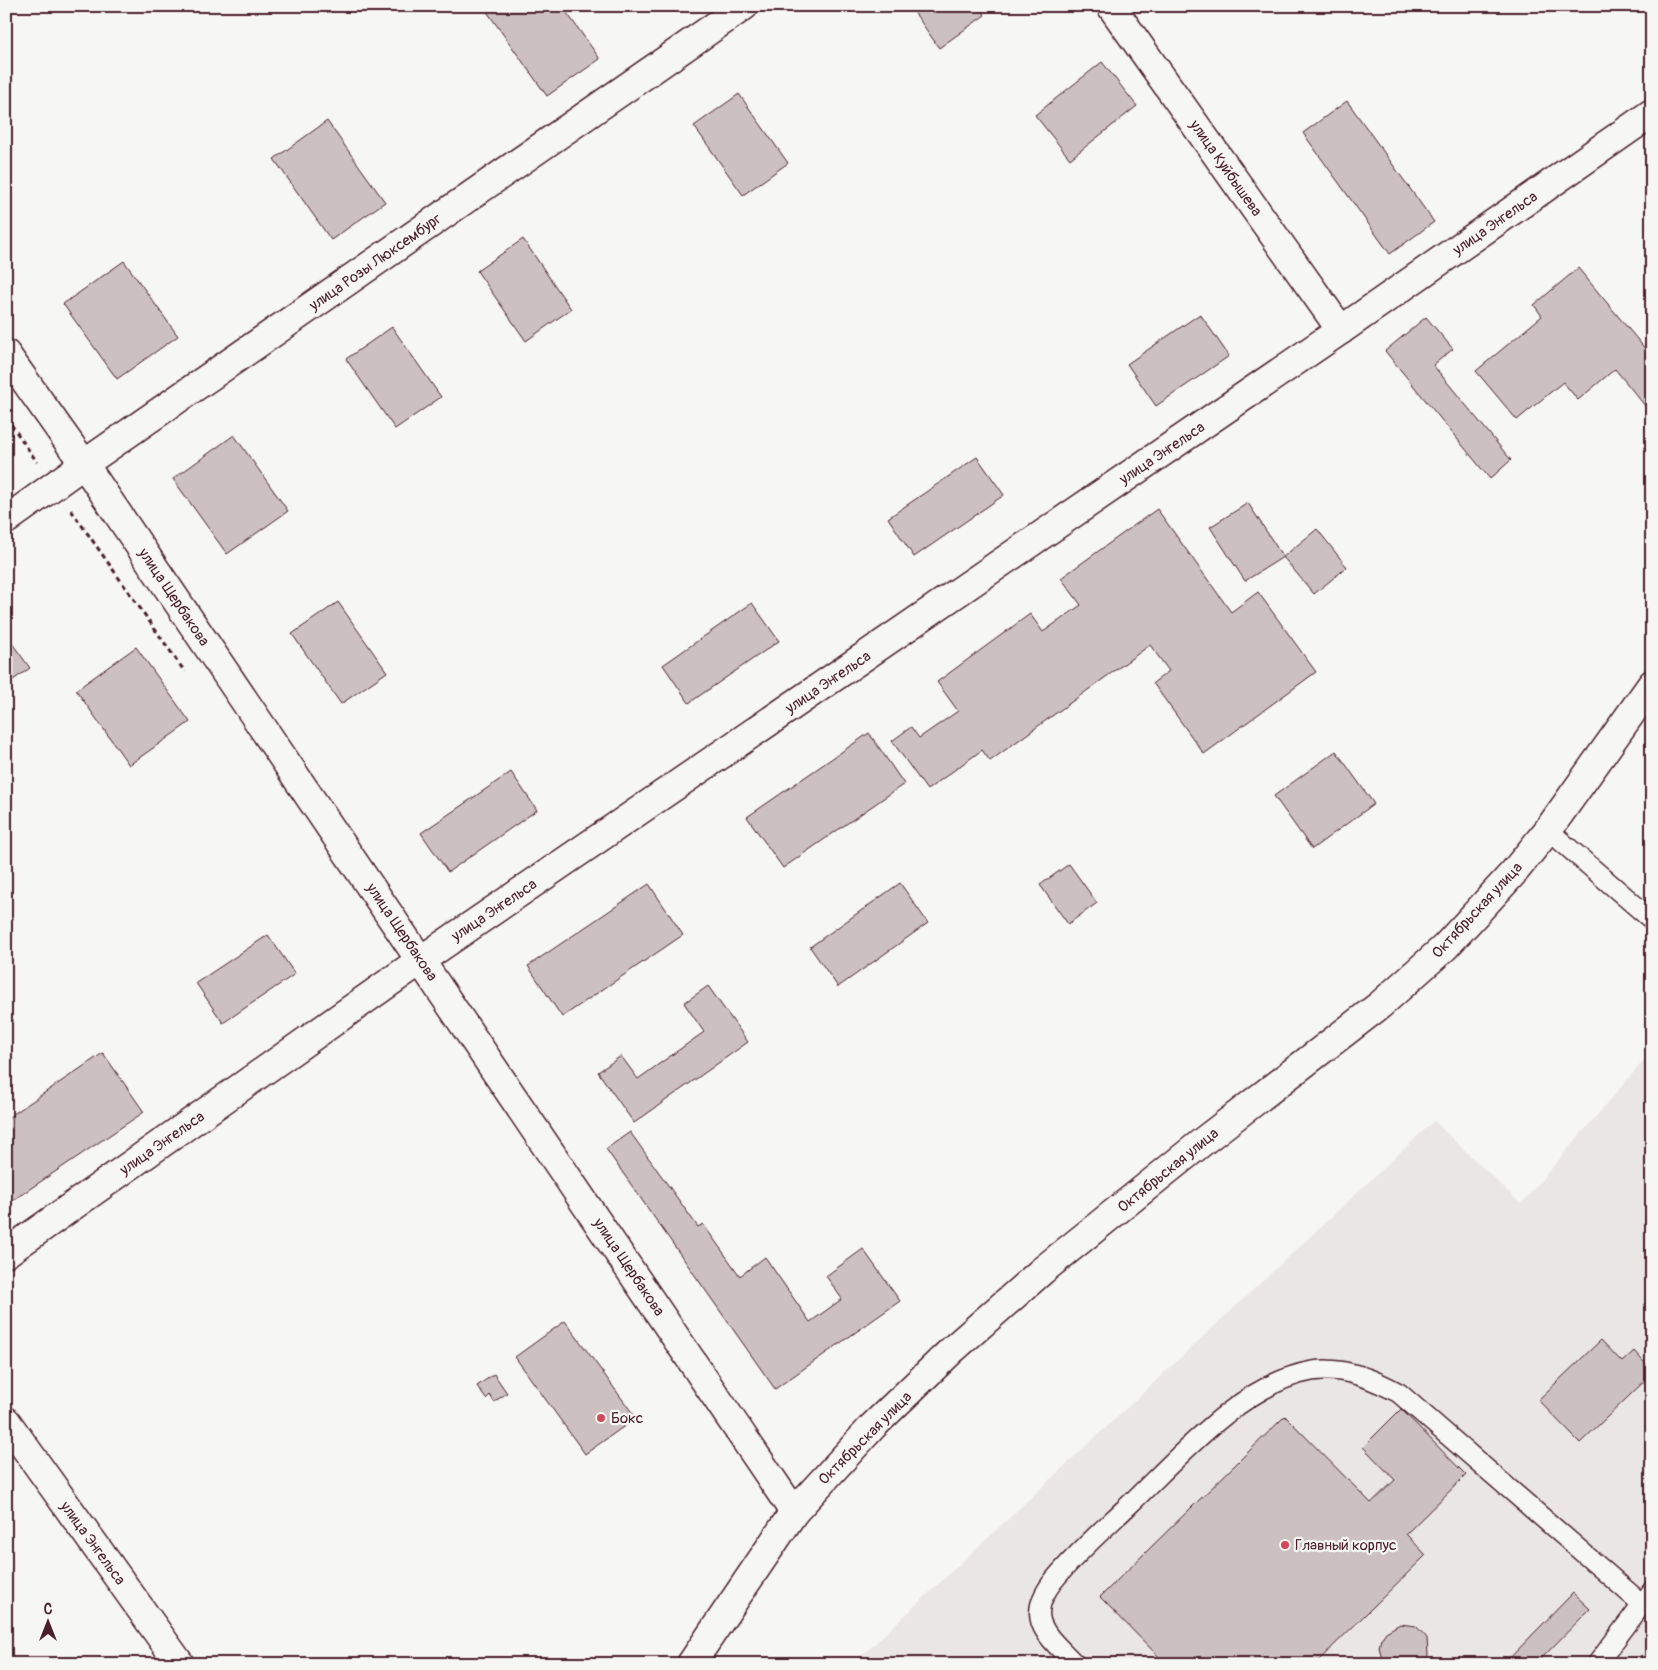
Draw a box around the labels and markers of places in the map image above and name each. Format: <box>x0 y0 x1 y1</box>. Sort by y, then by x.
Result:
place label: Бокс <box>611 1409 644 1428</box>
marker: Бокс <box>595 1412 607 1424</box>
place label: Главный корпус <box>1295 1536 1397 1555</box>
marker: Главный корпус <box>1279 1539 1291 1551</box>

